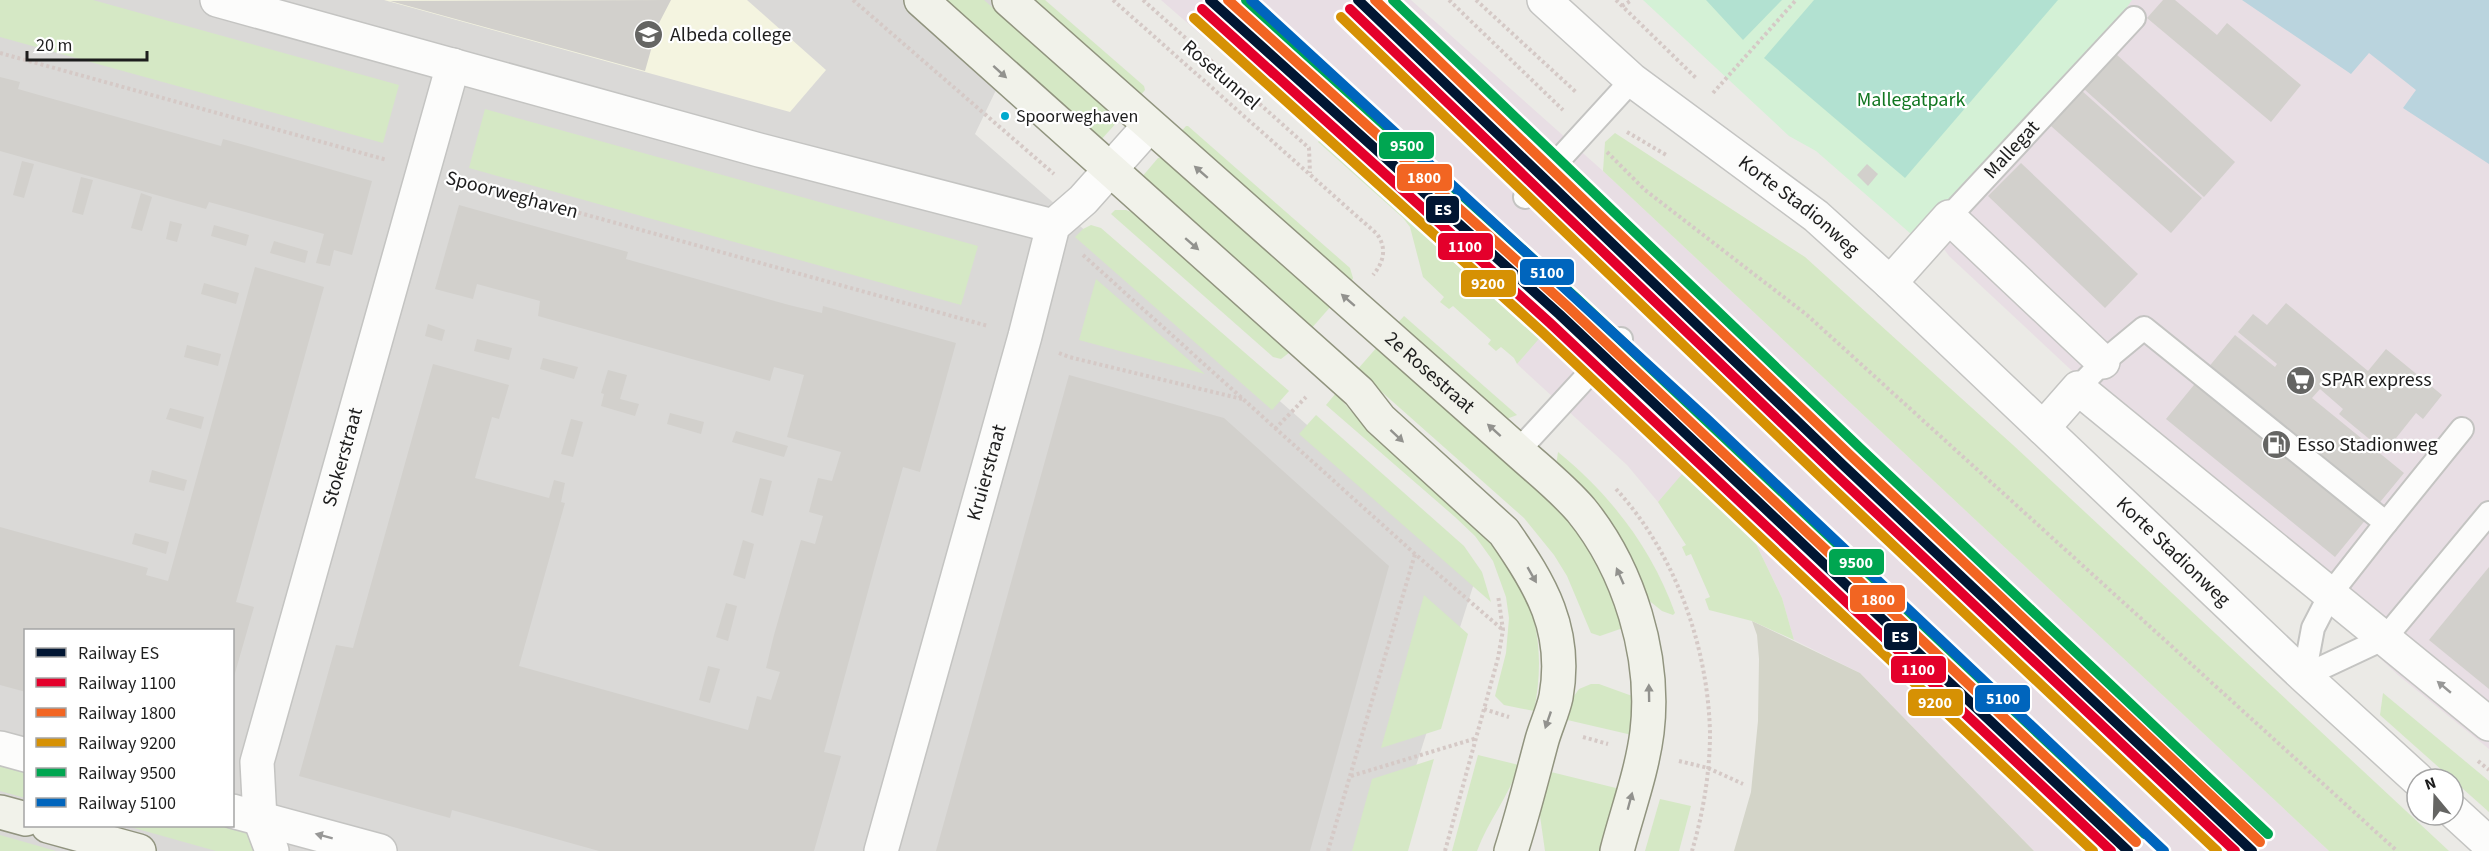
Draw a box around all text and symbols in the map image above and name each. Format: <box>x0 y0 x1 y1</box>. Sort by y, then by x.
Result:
school or university icon: Albeda college <box>633 19 665 51</box>
place label: Albeda college <box>670 21 791 49</box>
scale bar <box>27 24 147 62</box>
text: 20 m <box>36 33 72 58</box>
street label: Rosetunnel <box>1176 33 1266 117</box>
one-way arrow <box>992 65 1007 78</box>
park label: Mallegatpark <box>1857 86 1965 114</box>
place label: Spoorweghaven <box>1016 104 1138 129</box>
marker: Spoorweghaven <box>999 110 1011 122</box>
street label: Mallegat <box>1977 114 2046 185</box>
line badge: 9500 <box>1378 131 1435 160</box>
text: 9500 <box>1390 135 1424 157</box>
street label: Korte Stadionweg <box>1732 149 1866 263</box>
line badge: 1800 <box>1396 163 1453 192</box>
street label: Spoorweghaven <box>443 164 581 226</box>
one-way arrow <box>1194 166 1209 179</box>
text: 1800 <box>1407 167 1441 189</box>
line badge: ES <box>1425 195 1460 224</box>
text: ES <box>1434 199 1452 221</box>
line badge: 1100 <box>1437 232 1494 261</box>
text: 1100 <box>1448 236 1482 258</box>
one-way arrow <box>1185 237 1200 251</box>
line badge: 5100 <box>1519 258 1575 286</box>
text: 5100 <box>1530 262 1564 284</box>
line badge: 9200 <box>1460 269 1517 298</box>
text: 9200 <box>1471 273 1505 295</box>
one-way arrow <box>1341 294 1356 307</box>
street label: 2e Rosestraat <box>1378 325 1481 420</box>
supermarket icon: SPAR express <box>2284 364 2316 396</box>
place label: SPAR express <box>2321 366 2432 394</box>
street label: Stokerstraat <box>315 404 370 510</box>
street label: Kruierstraat <box>960 421 1014 524</box>
one-way arrow <box>1487 424 1502 437</box>
one-way arrow <box>1390 429 1405 443</box>
fuel station icon: Esso Stadionweg <box>2260 429 2292 461</box>
place label: Esso Stadionweg <box>2297 431 2438 459</box>
street label: Korte Stadionweg <box>2110 491 2237 613</box>
line badge: 9500 <box>1828 548 1885 576</box>
text: 9500 <box>1839 552 1873 574</box>
one-way arrow <box>1615 566 1625 584</box>
one-way arrow <box>1527 567 1538 583</box>
line badge: 1800 <box>1849 584 1906 613</box>
text: 1800 <box>1861 589 1895 611</box>
line badge: ES <box>1883 622 1918 651</box>
text: ES <box>1891 626 1909 648</box>
legend <box>24 629 234 827</box>
text: Railway ES <box>78 641 159 666</box>
line badge: 1100 <box>1890 655 1947 684</box>
text: 1100 <box>1901 659 1935 681</box>
text: Railway 1100 <box>78 671 176 696</box>
one-way arrow <box>2437 681 2452 694</box>
one-way arrow <box>1644 684 1654 703</box>
line badge: 5100 <box>1974 684 2031 713</box>
line badge: 9200 <box>1907 688 1964 717</box>
text: 5100 <box>1986 688 2020 710</box>
text: 9200 <box>1918 692 1952 714</box>
text: Railway 1800 <box>78 701 176 726</box>
one-way arrow <box>1542 711 1552 729</box>
text: Railway 9200 <box>78 731 176 756</box>
text: Railway 9500 <box>78 761 176 786</box>
north arrow <box>2405 767 2465 827</box>
text: N <box>2422 772 2439 796</box>
text: Railway 5100 <box>78 791 176 816</box>
one-way arrow <box>1626 792 1635 810</box>
one-way arrow <box>315 831 333 840</box>

